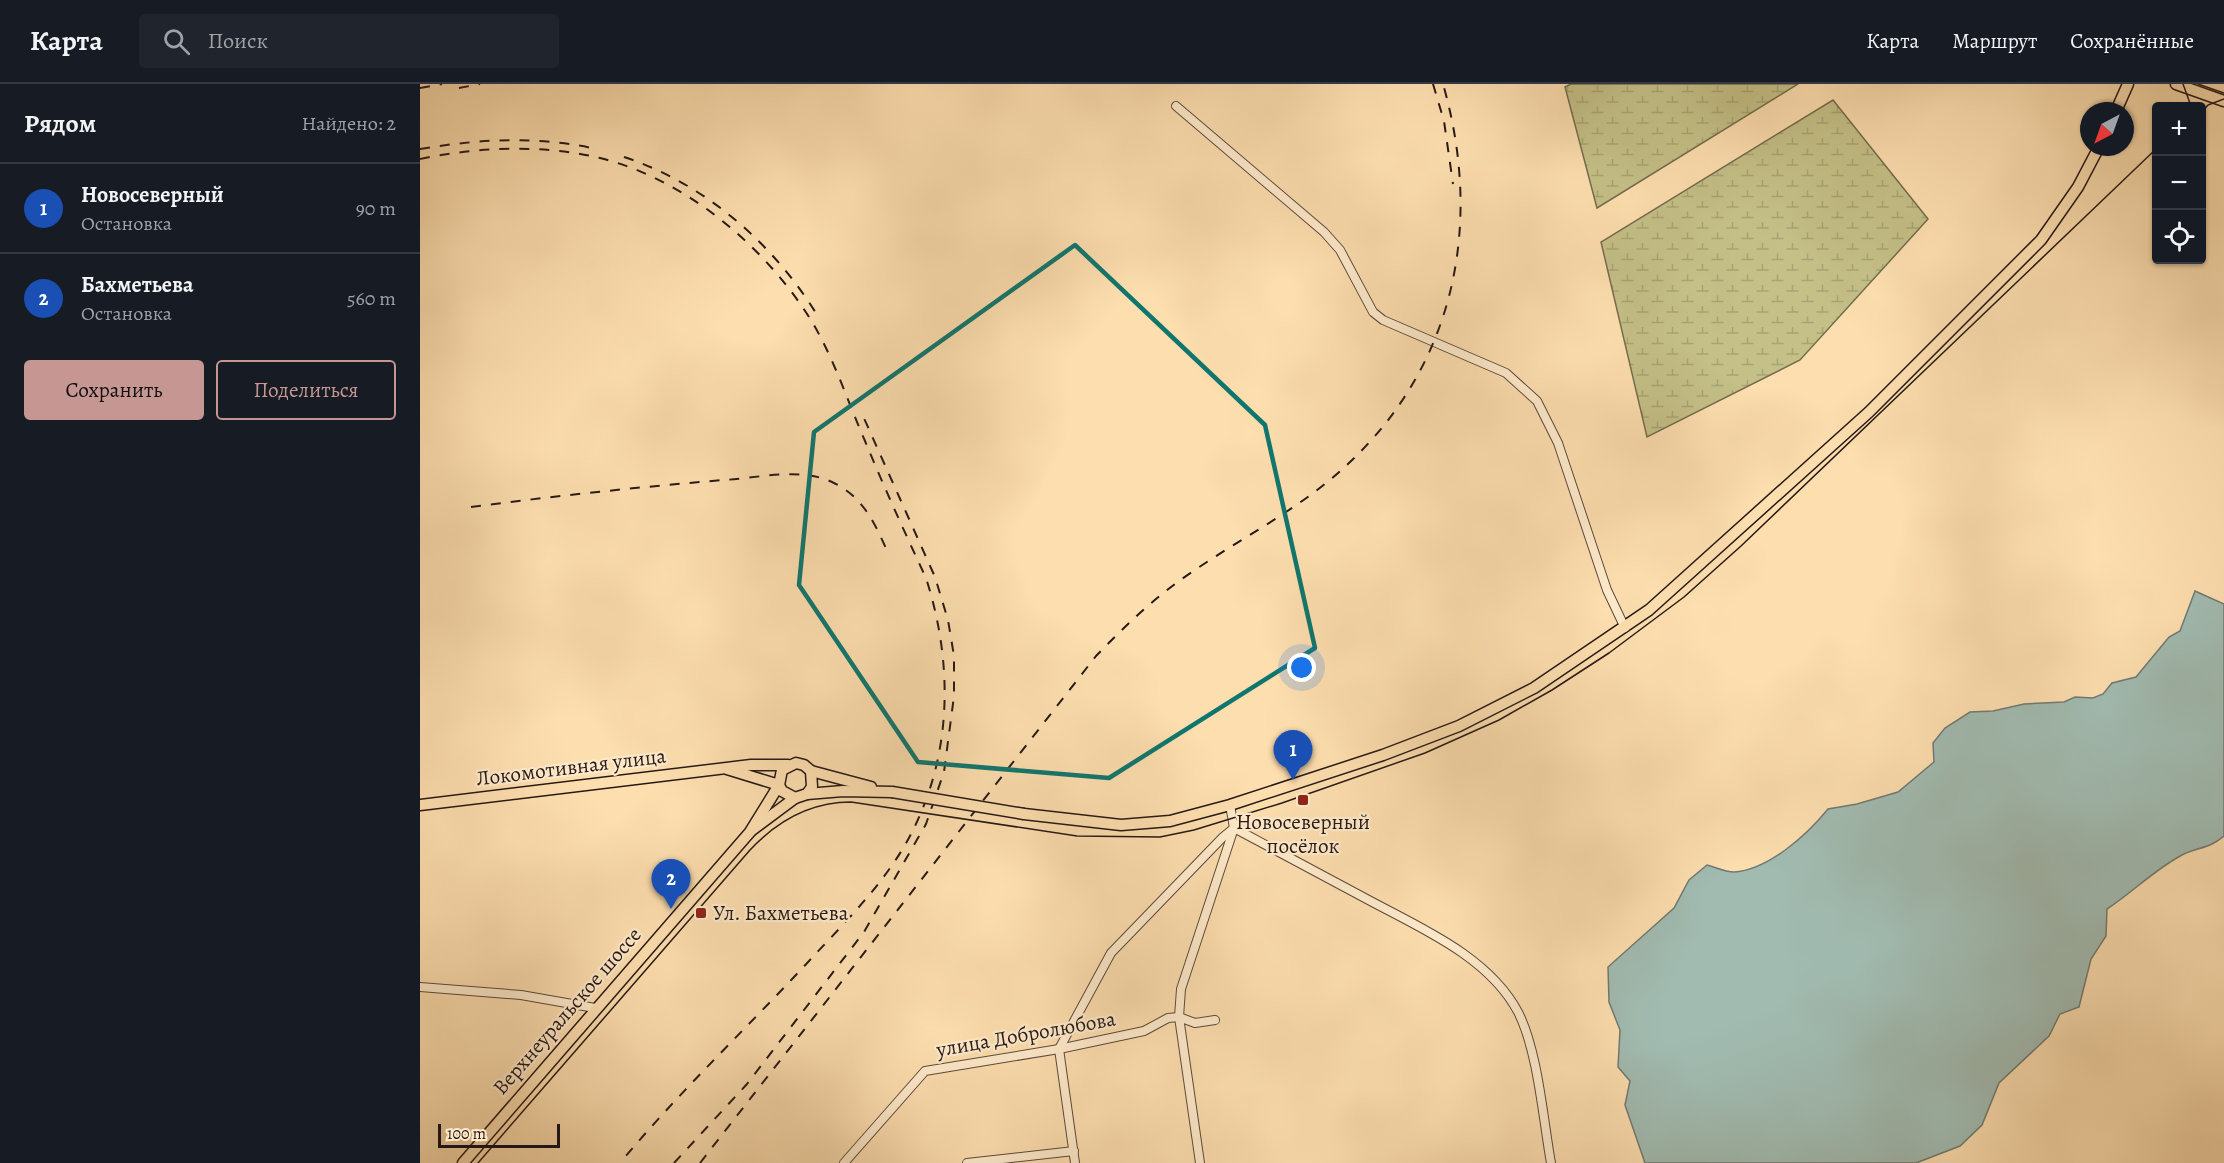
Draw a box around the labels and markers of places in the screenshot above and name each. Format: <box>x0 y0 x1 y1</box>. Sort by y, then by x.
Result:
pin: 1 <box>1274 730 1312 780</box>
marker: Новосеверный посёлок <box>1296 793 1310 807</box>
place label: Новосеверный посёлок <box>1236 808 1370 860</box>
pin: 2 <box>652 860 690 909</box>
place label: Ул. Бахметьева <box>713 899 849 927</box>
marker: Ул. Бахметьева <box>694 906 708 920</box>

